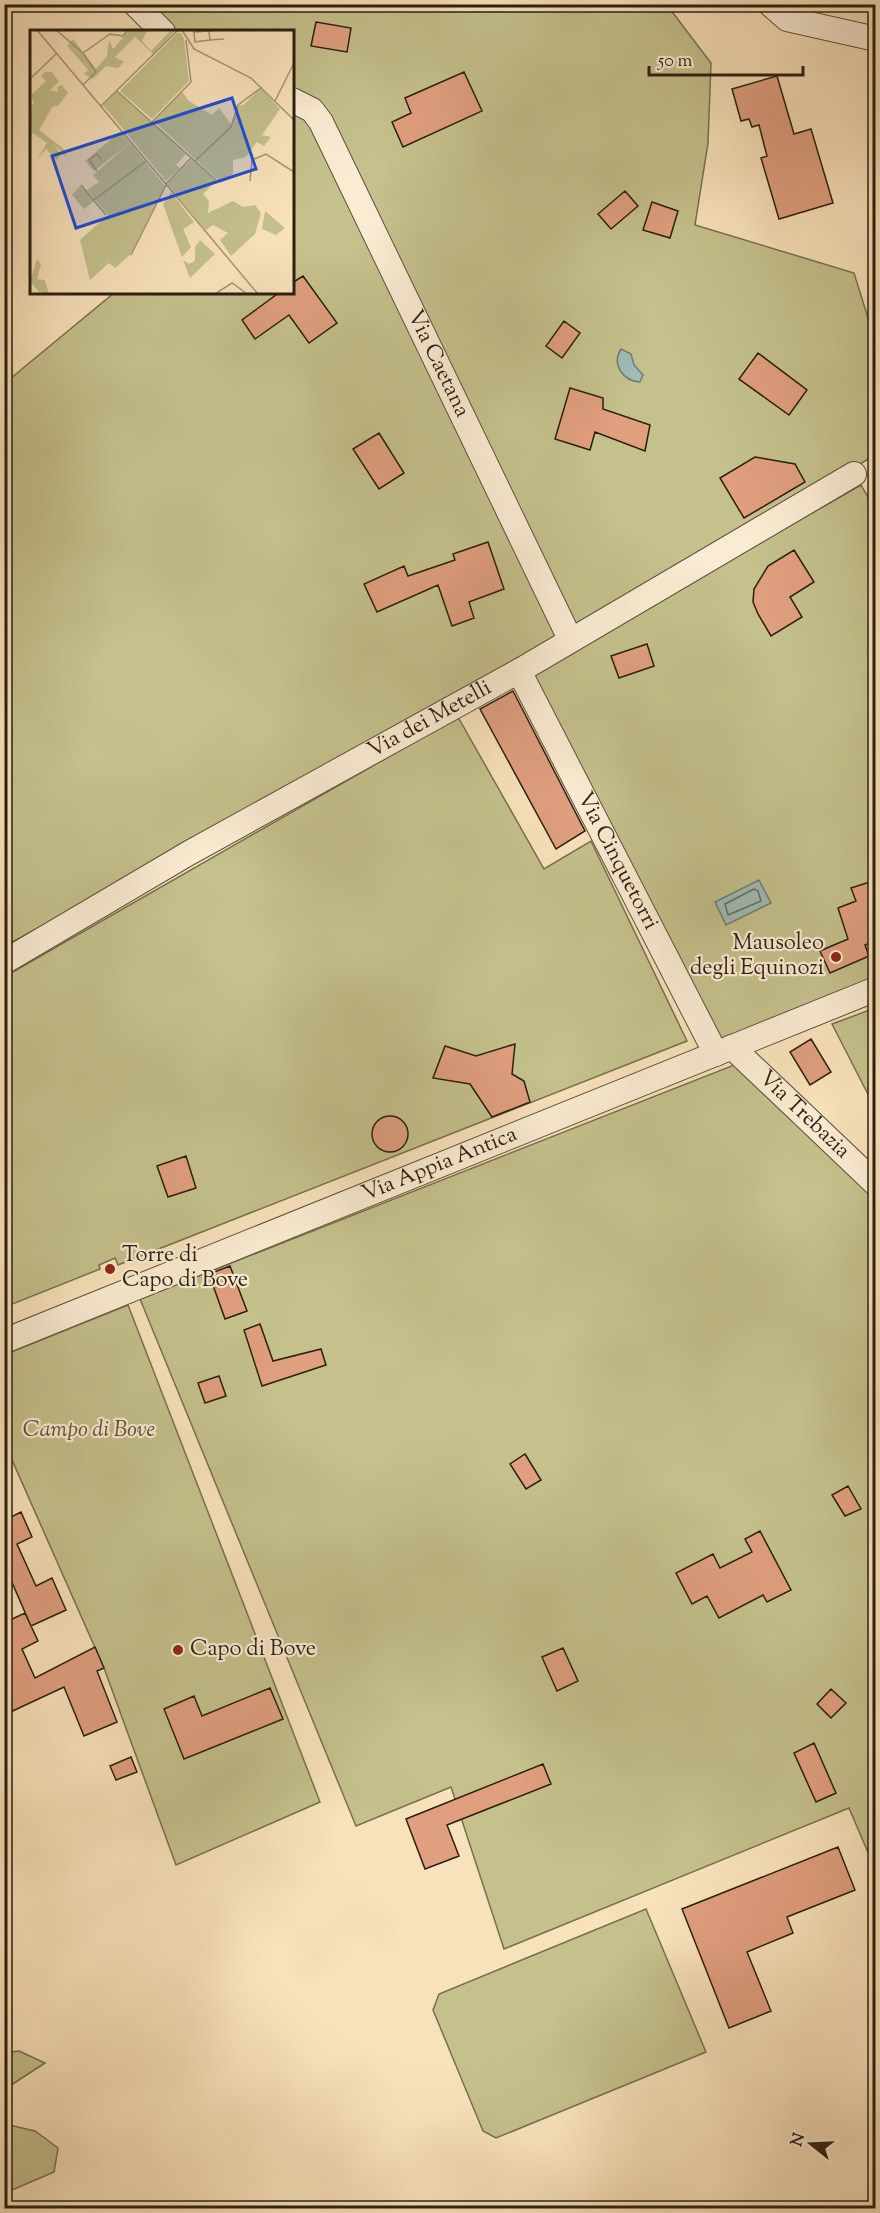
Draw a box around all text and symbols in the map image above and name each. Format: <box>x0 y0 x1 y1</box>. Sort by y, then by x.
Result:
inset map <box>30 30 294 294</box>
scale bar <box>649 39 804 77</box>
text: 50 m <box>657 49 693 75</box>
street label: Via Caetana <box>398 305 477 423</box>
street label: Via dei Metelli <box>362 673 498 767</box>
street label: Via Cinquetorri <box>568 787 666 936</box>
place label: Mausoleo degli Equinozi <box>690 928 824 985</box>
marker: Mausoleo degli Equinozi <box>829 950 843 964</box>
street label: Via Trebazia <box>751 1064 857 1167</box>
street label: Via Appia Antica <box>357 1119 522 1211</box>
place label: Torre di Capo di Bove <box>122 1240 248 1297</box>
marker: Torre di Capo di Bove <box>103 1262 117 1276</box>
park label: Campo di Bove <box>23 1415 155 1447</box>
place label: Capo di Bove <box>190 1634 316 1666</box>
marker: Capo di Bove <box>171 1643 185 1657</box>
north arrow <box>781 2114 841 2174</box>
text: N <box>786 2130 812 2150</box>

